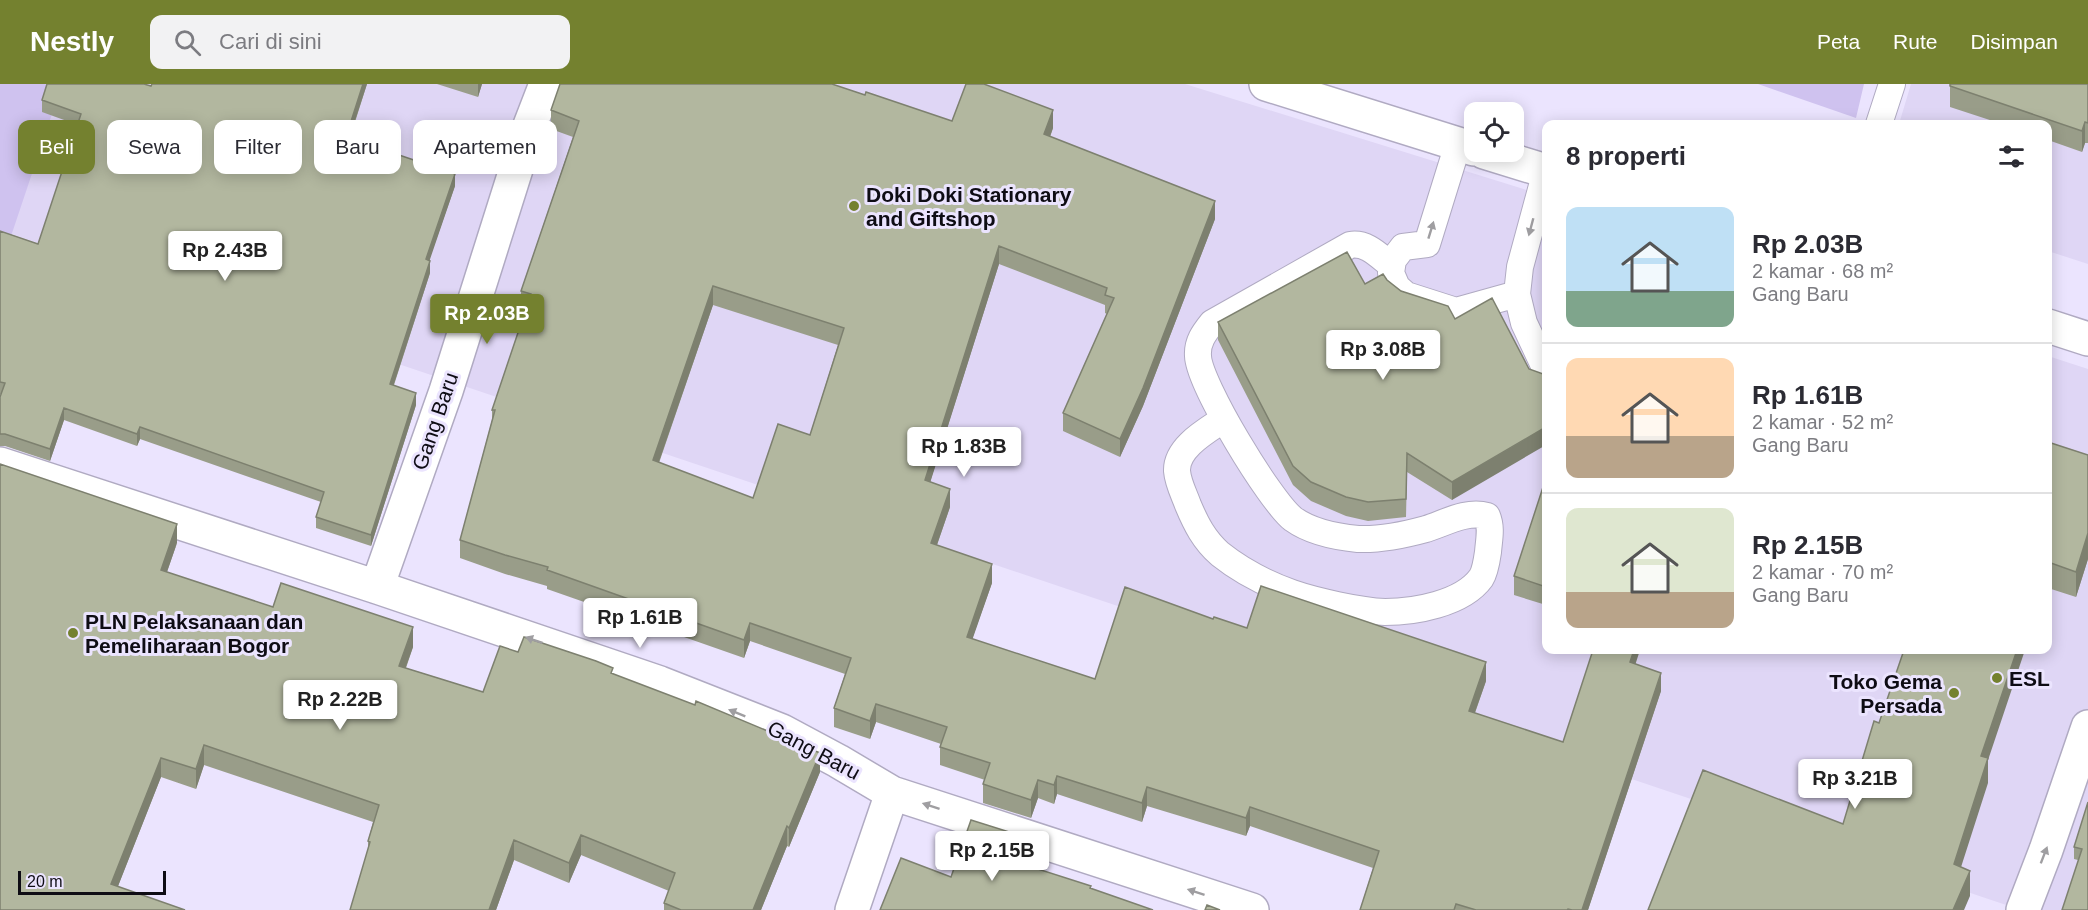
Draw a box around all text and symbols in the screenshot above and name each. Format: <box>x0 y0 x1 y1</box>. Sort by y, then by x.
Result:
search box <box>150 15 570 69</box>
text: Nestly <box>30 26 114 57</box>
icon: search <box>171 26 204 59</box>
text: Cari di sini <box>219 29 322 54</box>
text: Peta <box>1817 30 1860 53</box>
text: Rute <box>1893 30 1937 53</box>
text: Disimpan <box>1970 30 2058 53</box>
map controls <box>1464 102 1524 162</box>
button: locate <box>1464 102 1524 162</box>
chip: Beli <box>18 120 95 174</box>
chip: Sewa <box>107 120 202 174</box>
chip: Filter <box>214 120 302 174</box>
chip: Baru <box>314 120 401 174</box>
chip: Apartemen <box>413 120 557 174</box>
icon: filters <box>1995 140 2028 173</box>
text: 8 properti <box>1566 141 1686 171</box>
place label: Doki Doki Stationary and Giftshop <box>866 183 1072 230</box>
marker: Doki Doki Stationary and Giftshop <box>847 199 861 213</box>
one-way arrow <box>1526 218 1535 236</box>
one-way arrow <box>1427 221 1437 239</box>
text: Rp 2.03B <box>1752 229 1863 259</box>
pin: Rp 2.43B <box>163 231 287 282</box>
icon: home <box>1614 231 1686 303</box>
text: Rp 2.43B <box>182 239 268 261</box>
text: 2 kamar · 68 m² <box>1752 260 1893 282</box>
text: Gang Baru <box>1752 283 1849 305</box>
pin: Rp 2.03B <box>425 294 549 345</box>
text: Rp 2.03B <box>444 302 530 324</box>
pin: Rp 3.08B <box>1321 330 1445 381</box>
text: Rp 3.08B <box>1340 338 1426 360</box>
street label: Gang Baru <box>408 369 462 473</box>
text: Rp 1.61B <box>1752 380 1863 410</box>
icon: home <box>1614 382 1686 454</box>
text: 2 kamar · 52 m² <box>1752 411 1893 433</box>
pin: Rp 1.83B <box>902 427 1026 478</box>
text: Gang Baru <box>1752 434 1849 456</box>
text: Rp 1.83B <box>921 435 1007 457</box>
text: Rp 2.15B <box>1752 530 1863 560</box>
icon: home <box>1614 532 1686 604</box>
text: 2 kamar · 70 m² <box>1752 561 1893 583</box>
text: Gang Baru <box>1752 584 1849 606</box>
pin: Rp 1.61B <box>578 598 702 649</box>
text: Rp 1.61B <box>597 606 683 628</box>
place label: PLN Pelaksanaan dan Pemeliharaan Bogor <box>85 610 303 657</box>
marker: PLN Pelaksanaan dan Pemeliharaan Bogor <box>66 626 80 640</box>
one-way arrow <box>525 635 543 644</box>
place label: ESL <box>2009 667 2050 690</box>
place label: Toko Gema Persada <box>1829 670 1942 717</box>
marker: ESL <box>1990 671 2004 685</box>
pin: Rp 2.22B <box>278 680 402 731</box>
marker: Toko Gema Persada <box>1947 686 1961 700</box>
text: Rp 2.22B <box>297 688 383 710</box>
one-way arrow <box>728 708 746 717</box>
street label: Gang Baru <box>764 716 864 784</box>
pin: Rp 3.21B <box>1793 759 1917 810</box>
text: Rp 3.21B <box>1812 767 1898 789</box>
one-way arrow <box>922 800 940 810</box>
pin: Rp 2.15B <box>930 831 1054 882</box>
text: Rp 2.15B <box>949 839 1035 861</box>
one-way arrow <box>2039 846 2049 864</box>
scale bar <box>18 868 166 896</box>
text: 20 m <box>27 873 63 890</box>
one-way arrow <box>1187 887 1205 896</box>

